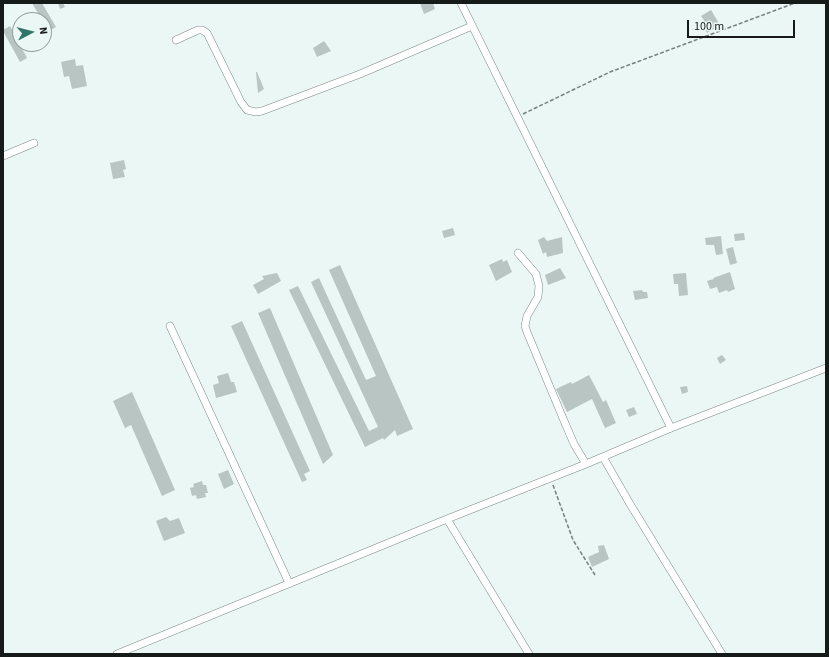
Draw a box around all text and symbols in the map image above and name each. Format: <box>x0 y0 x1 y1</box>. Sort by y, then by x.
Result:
north arrow <box>12 12 52 52</box>
scale bar <box>689 12 797 38</box>
text: 100 m <box>694 18 724 35</box>
text: N <box>36 26 51 35</box>

